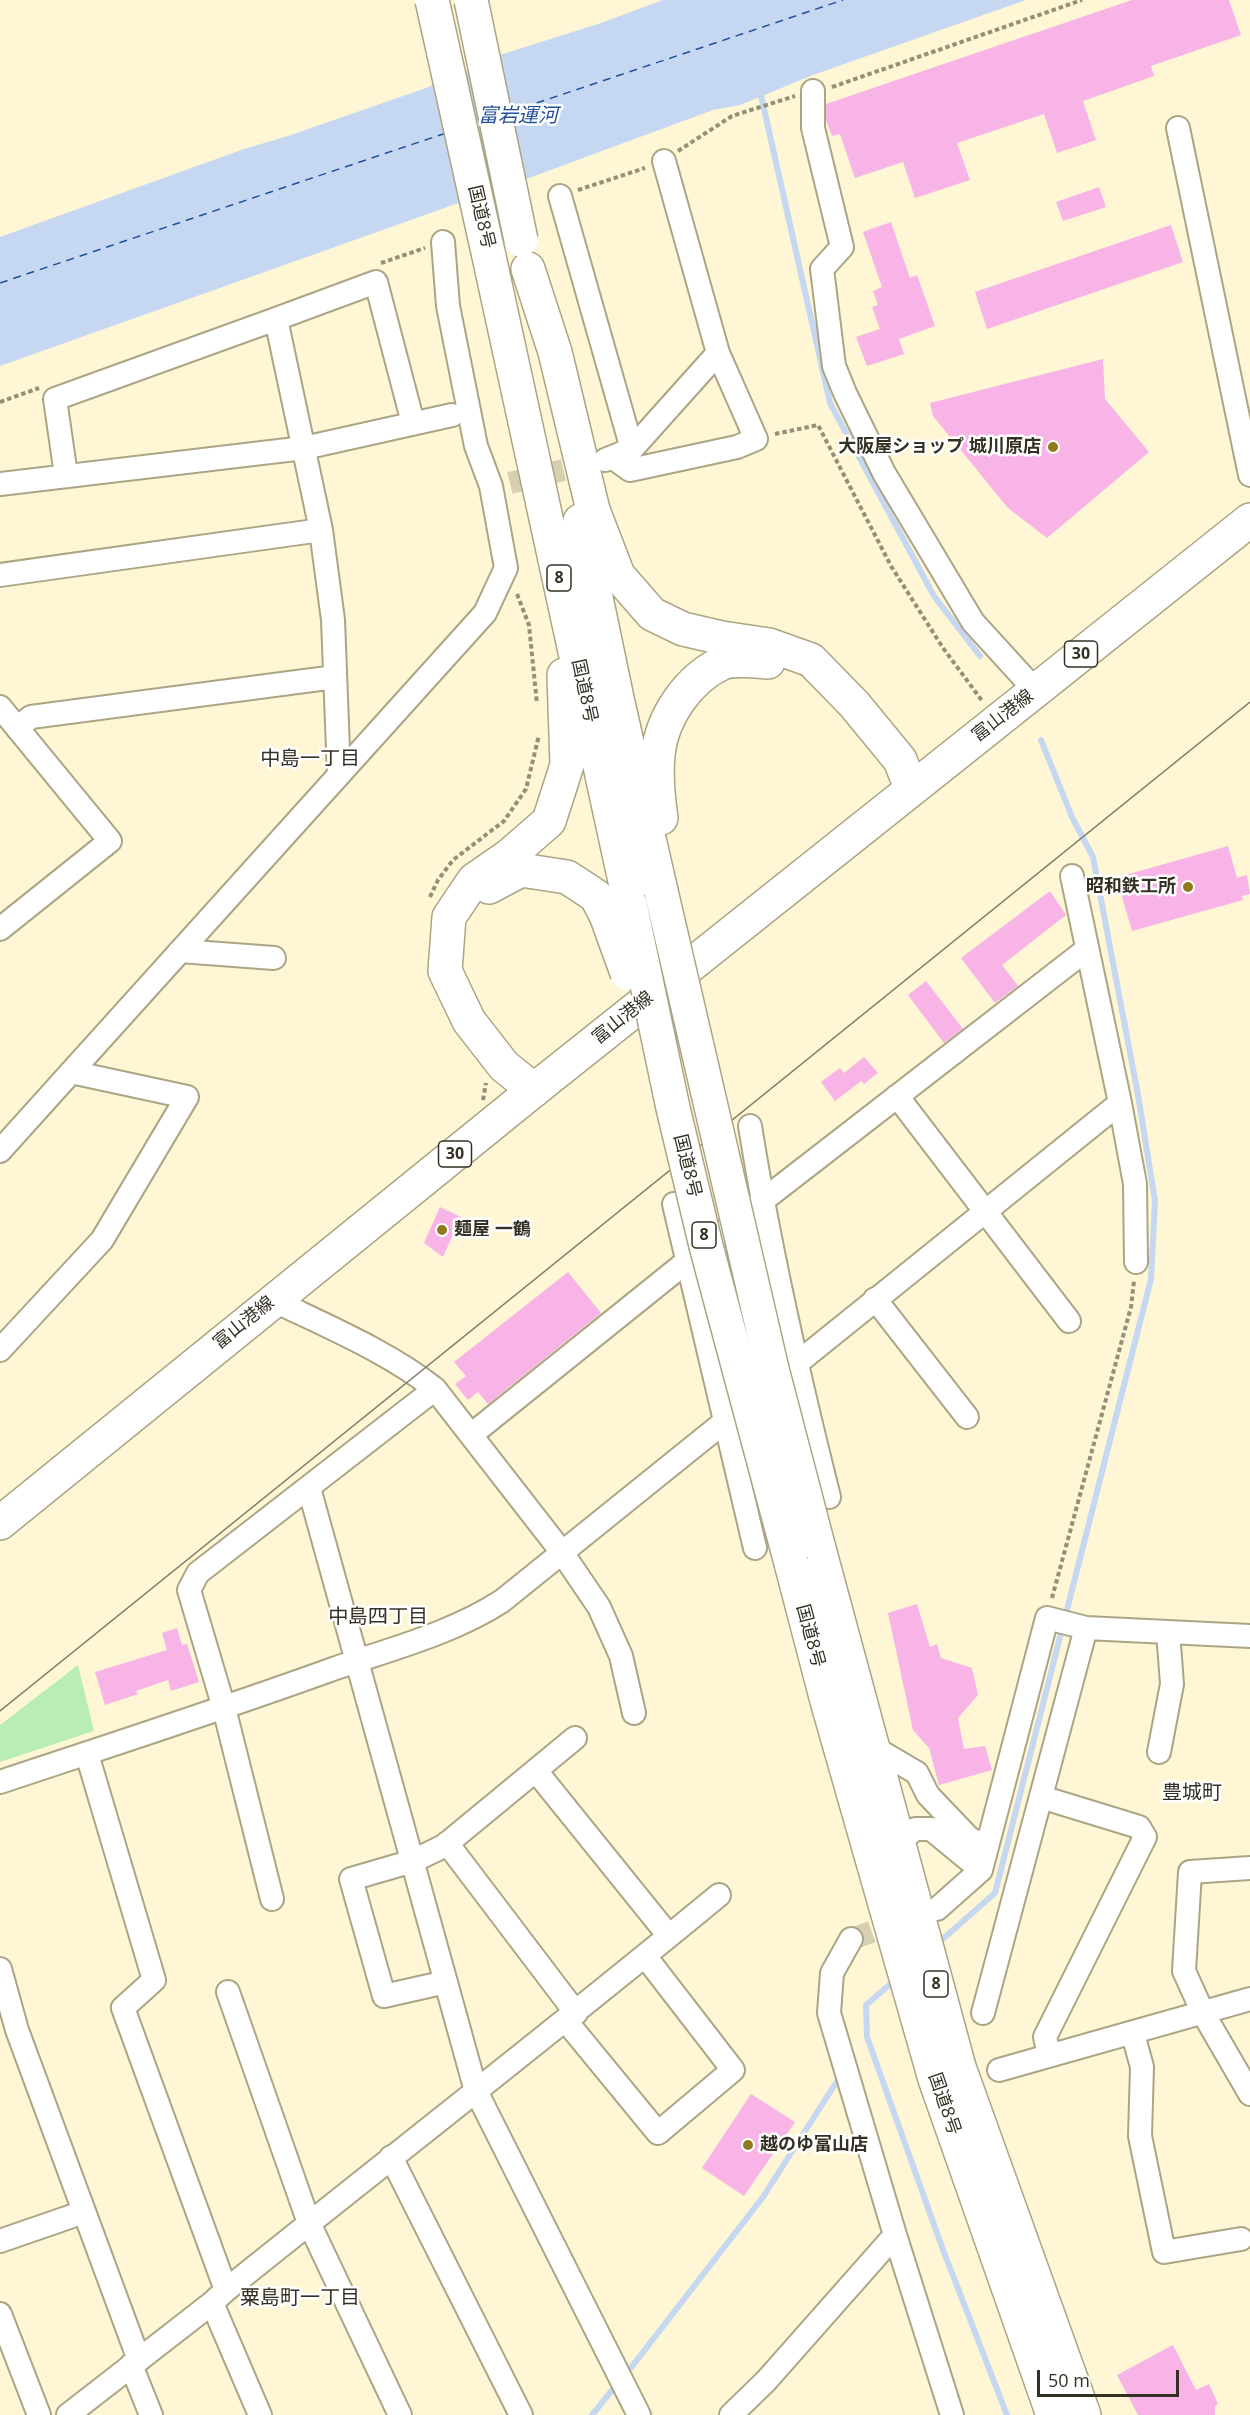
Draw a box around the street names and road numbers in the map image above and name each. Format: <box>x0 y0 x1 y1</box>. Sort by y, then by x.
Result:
street label: 国道8号 <box>463 183 499 251</box>
road number: 8 <box>547 565 571 591</box>
road number: 30 <box>1064 641 1098 667</box>
street label: 国道8号 <box>567 657 601 725</box>
street label: 富山港線 <box>968 685 1038 747</box>
street label: 富山港線 <box>588 987 658 1049</box>
street label: 国道8号 <box>669 1132 705 1200</box>
road number: 30 <box>438 1141 472 1167</box>
road number: 8 <box>692 1222 716 1248</box>
street label: 富山港線 <box>209 1292 279 1354</box>
street label: 国道8号 <box>791 1602 829 1670</box>
road number: 8 <box>924 1971 948 1997</box>
street label: 国道8号 <box>923 2070 965 2138</box>

